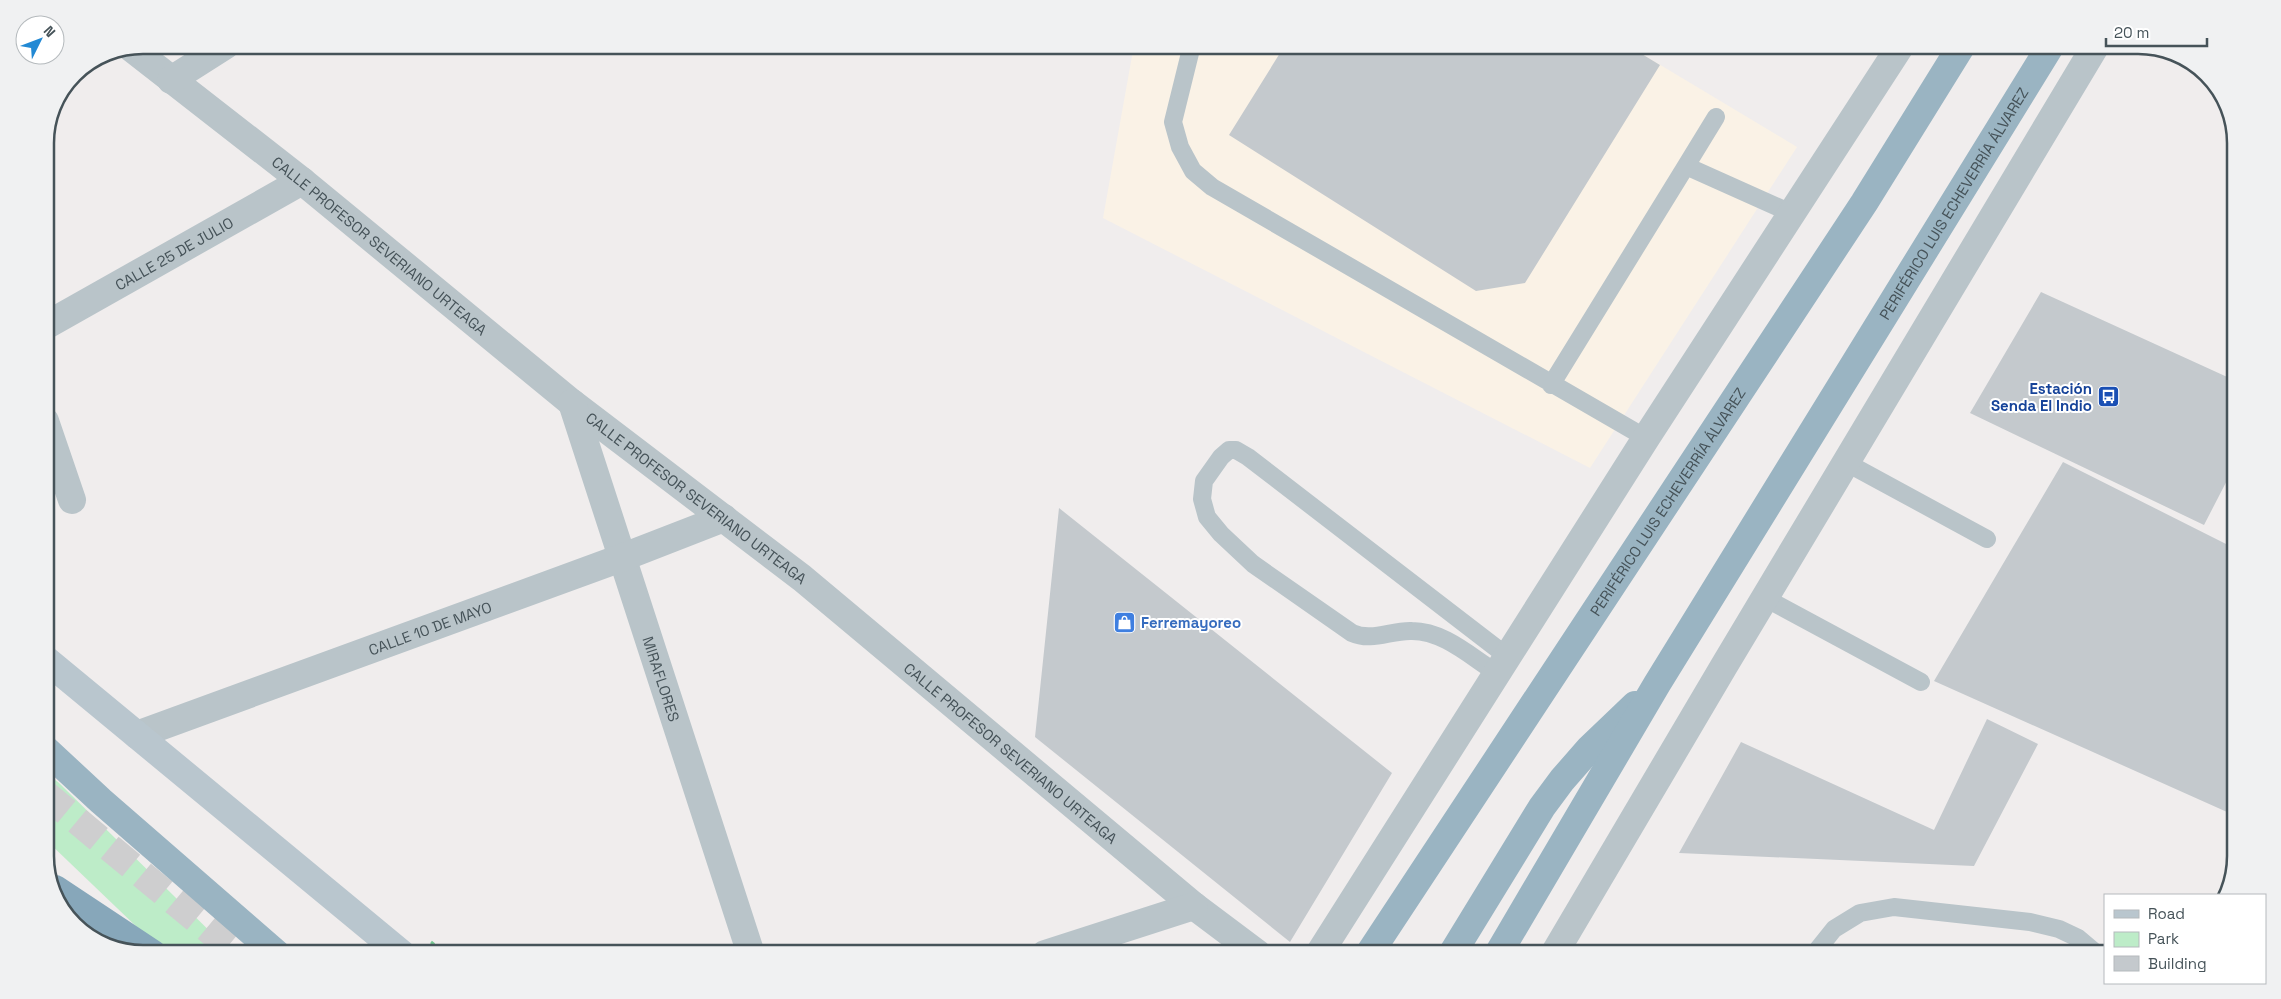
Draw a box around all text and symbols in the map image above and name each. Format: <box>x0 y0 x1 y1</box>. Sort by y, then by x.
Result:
north arrow <box>15 15 65 65</box>
scale bar <box>2106 15 2207 47</box>
text: N <box>40 22 59 41</box>
text: 20 m <box>2114 23 2149 42</box>
street label: PERIFÉRICO LUIS ECHEVERRÍA ÁLVAREZ <box>1875 84 2032 323</box>
street label: CALLE PROFESOR SEVERIANO URTEAGA <box>268 152 492 339</box>
street label: CALLE 25 DE JULIO <box>111 212 236 294</box>
place label: Estación Senda El Indio <box>1991 379 2092 415</box>
street label: PERIFÉRICO LUIS ECHEVERRÍA ÁLVAREZ <box>1585 384 1749 619</box>
bus stop icon: Estación Senda El Indio <box>2096 385 2120 409</box>
street label: CALLE PROFESOR SEVERIANO URTEAGA <box>582 408 811 588</box>
street label: CALLE 10 DE MAYO <box>366 597 494 659</box>
shop icon: Ferremayoreo <box>1113 610 1137 634</box>
place label: Ferremayoreo <box>1141 613 1241 632</box>
street label: MIRAFLORES <box>639 634 684 724</box>
street label: CALLE PROFESOR SEVERIANO URTEAGA <box>900 658 1122 848</box>
legend <box>2104 894 2266 984</box>
text: Road <box>2148 904 2185 923</box>
text: Park <box>2148 929 2179 948</box>
text: Building <box>2148 954 2207 973</box>

